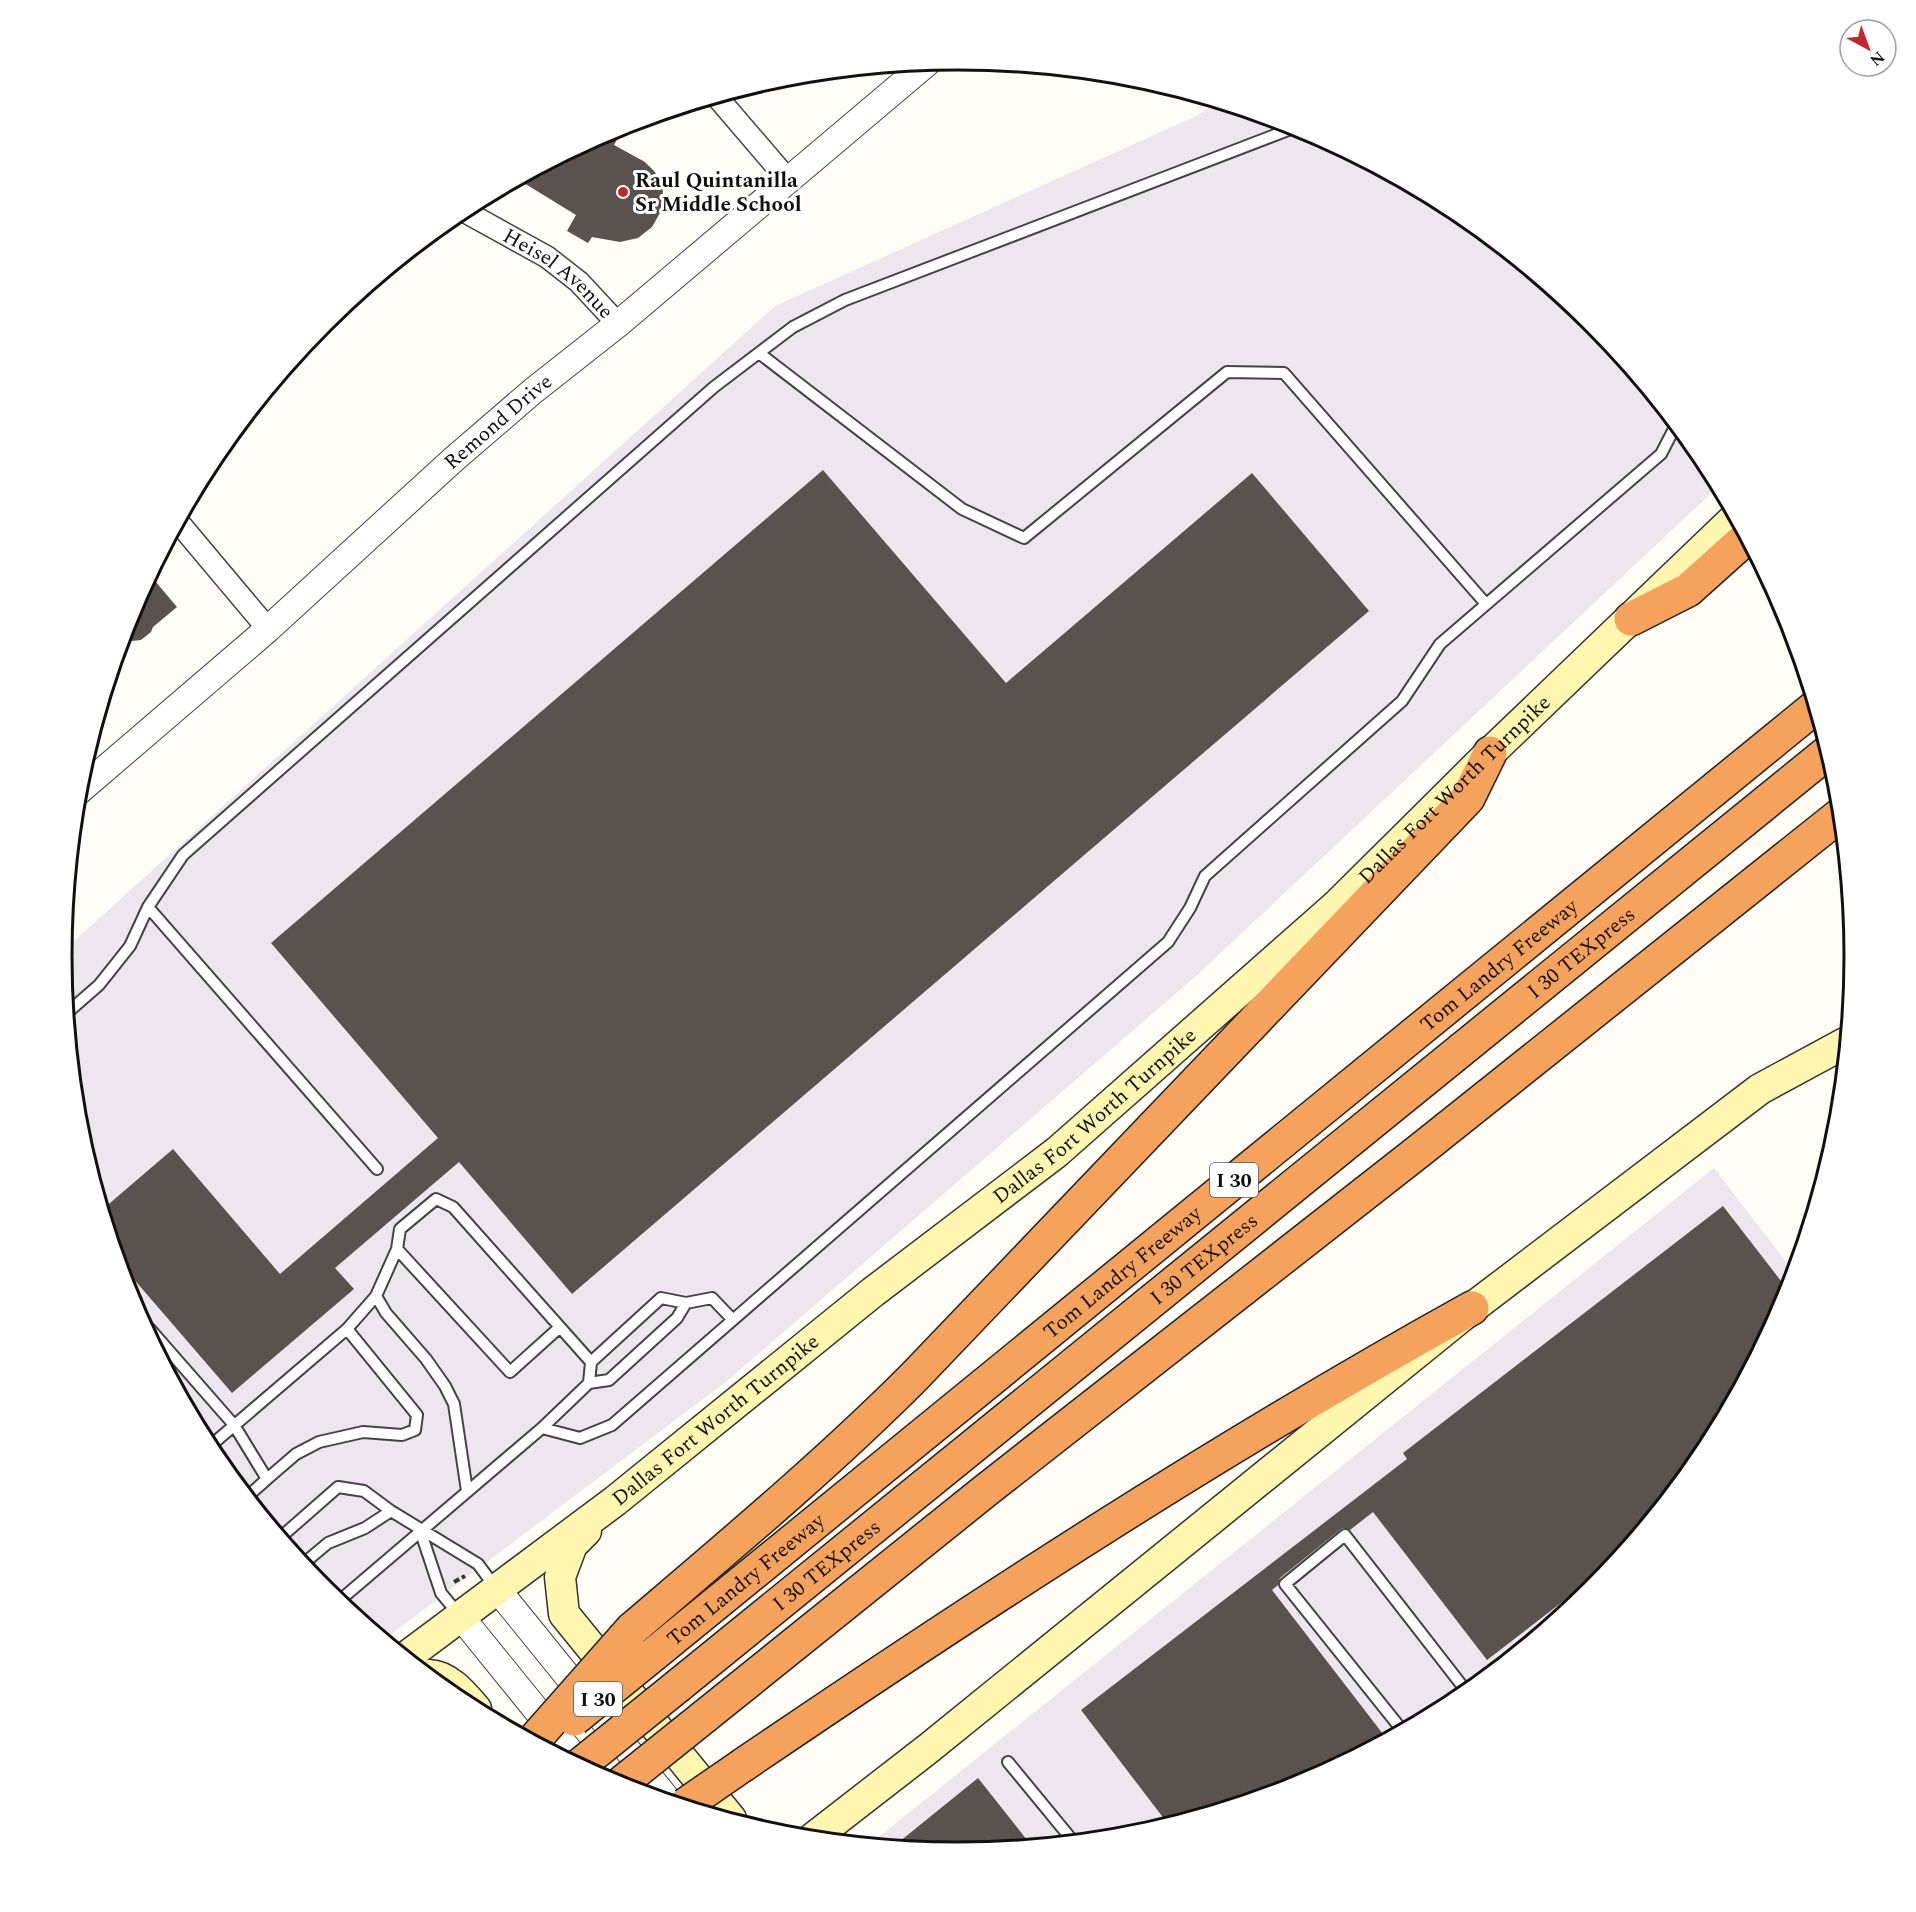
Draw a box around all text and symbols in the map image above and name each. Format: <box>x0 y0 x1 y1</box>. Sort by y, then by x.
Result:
north arrow <box>1838 18 1898 78</box>
text: N <box>1864 45 1890 72</box>
place label: Raul Quintanilla Sr Middle School <box>635 165 802 221</box>
marker: Raul Quintanilla Sr Middle School <box>616 185 630 199</box>
street label: Heisel Avenue <box>497 221 621 327</box>
street label: Remond Drive <box>437 367 560 478</box>
street label: Dallas Fort Worth Turnpike <box>1351 688 1558 892</box>
street label: Tom Landry Freeway <box>1413 891 1586 1040</box>
street label: I 30 TEXpress <box>1521 899 1643 1007</box>
street label: Dallas Fort Worth Turnpike <box>986 1021 1204 1213</box>
road number: I 30 <box>1210 1163 1258 1197</box>
street label: Tom Landry Freeway <box>1037 1198 1209 1347</box>
street label: I 30 TEXpress <box>1143 1206 1266 1314</box>
street label: Dallas Fort Worth Turnpike <box>605 1326 827 1514</box>
street label: Tom Landry Freeway <box>660 1505 833 1655</box>
street label: I 30 TEXpress <box>766 1512 888 1620</box>
road number: I 30 <box>574 1682 622 1716</box>

